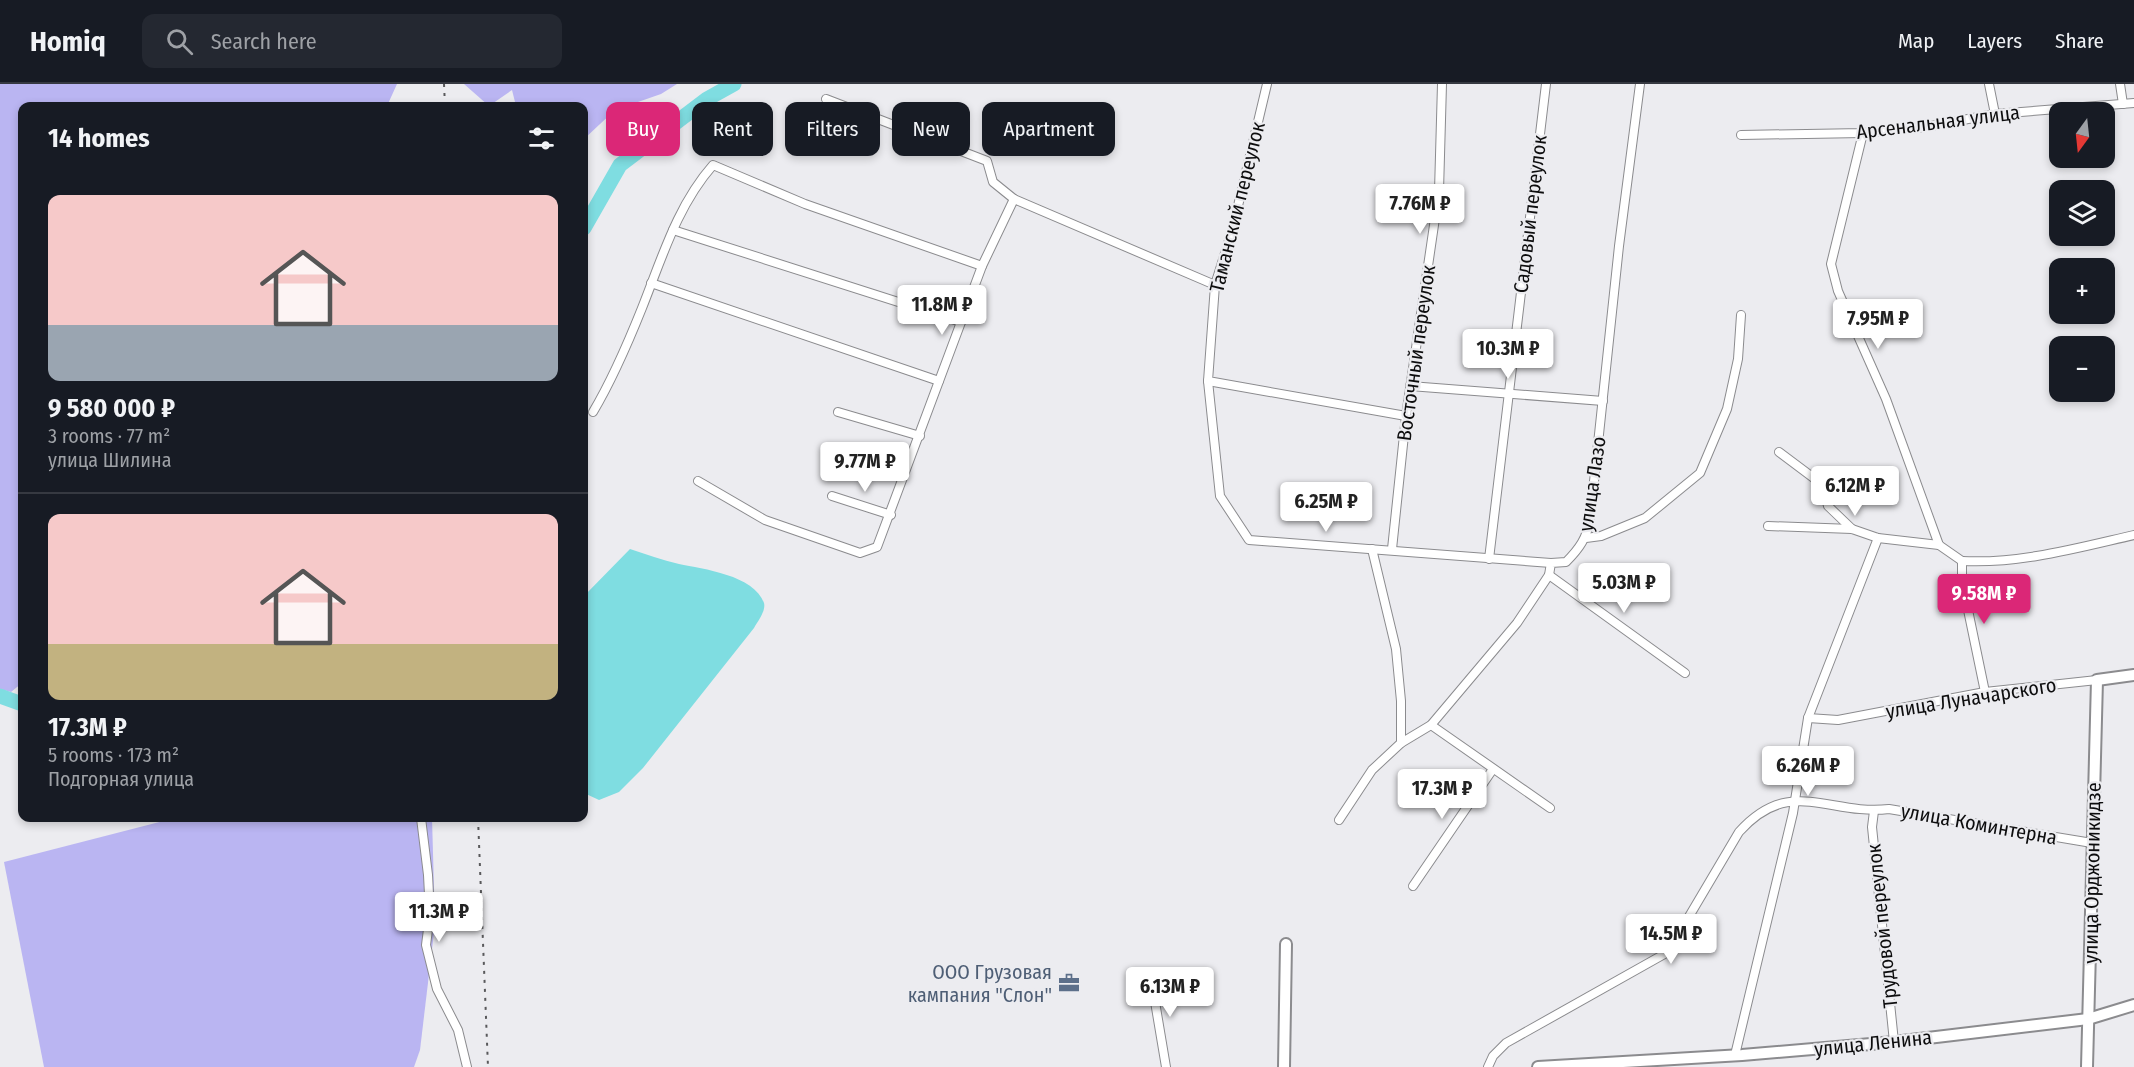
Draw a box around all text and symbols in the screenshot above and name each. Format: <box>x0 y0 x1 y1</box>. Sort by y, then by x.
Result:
search box <box>142 14 562 68</box>
text: Homiq <box>30 25 106 58</box>
icon: search <box>163 25 196 58</box>
text: Search here <box>211 28 317 55</box>
text: Map <box>1898 28 1934 54</box>
text: Layers <box>1967 28 2022 54</box>
text: Share <box>2055 28 2104 54</box>
street label: Арсенальная улица <box>1855 100 2021 144</box>
chip: Buy <box>606 102 680 156</box>
chip: Rent <box>692 102 773 156</box>
chip: Filters <box>785 102 880 156</box>
chip: New <box>892 102 970 156</box>
chip: Apartment <box>982 102 1115 156</box>
north arrow <box>2049 102 2115 168</box>
map controls <box>2049 102 2115 402</box>
street label: Таманский переулок <box>1204 119 1270 295</box>
icon: filters <box>525 122 558 155</box>
text: 14 homes <box>48 123 150 154</box>
street label: Садовый переулок <box>1508 133 1552 294</box>
button: layers <box>2049 180 2115 246</box>
pin: 7.76M ₽ <box>1365 184 1475 235</box>
text: 7.76M ₽ <box>1389 191 1451 215</box>
icon: home <box>249 234 357 342</box>
button: + <box>2049 258 2115 324</box>
street label: Восточный переулок <box>1392 263 1440 442</box>
pin: 11.8M ₽ <box>887 285 997 336</box>
text: 11.8M ₽ <box>911 292 973 316</box>
pin: 7.95M ₽ <box>1823 299 1933 350</box>
text: 7.95M ₽ <box>1847 306 1909 330</box>
pin: 10.3M ₽ <box>1453 329 1563 380</box>
text: 10.3M ₽ <box>1476 336 1540 360</box>
button: − <box>2049 336 2115 402</box>
text: 9 580 000 ₽ <box>48 393 175 424</box>
text: 3 rooms · 77 m² <box>48 424 170 448</box>
street label: улица Лазо <box>1573 435 1611 533</box>
pin: 9.77M ₽ <box>810 442 920 493</box>
text: улица Шилина <box>48 448 172 472</box>
text: 9.77M ₽ <box>834 449 896 473</box>
pin: 6.12M ₽ <box>1800 466 1910 517</box>
text: 6.12M ₽ <box>1825 473 1885 497</box>
pin: 6.25M ₽ <box>1271 482 1381 533</box>
text: 6.25M ₽ <box>1294 489 1358 513</box>
icon: home <box>249 553 357 661</box>
pin: 5.03M ₽ <box>1569 563 1679 614</box>
text: 5.03M ₽ <box>1592 570 1656 594</box>
pin: 9.58M ₽ <box>1929 574 2039 625</box>
text: 9.58M ₽ <box>1952 581 2016 605</box>
street label: улица Луначарского <box>1884 673 2058 723</box>
text: 17.3M ₽ <box>48 712 127 743</box>
text: 5 rooms · 173 m² <box>48 743 179 767</box>
pin: 6.26M ₽ <box>1753 746 1863 797</box>
text: 6.26M ₽ <box>1776 753 1840 777</box>
text: Подгорная улица <box>48 767 194 791</box>
pin: 17.3M ₽ <box>1387 769 1497 820</box>
text: 17.3M ₽ <box>1412 776 1472 800</box>
street label: улица Орджоникидзе <box>2078 782 2106 964</box>
street label: улица Коминтерна <box>1899 798 2059 850</box>
street label: Трудовой переулок <box>1861 842 1903 1009</box>
pin: 11.3M ₽ <box>384 892 494 943</box>
text: 11.3M ₽ <box>409 899 469 923</box>
pin: 14.5M ₽ <box>1616 914 1726 965</box>
text: 14.5M ₽ <box>1640 921 1702 945</box>
place label: ООО Грузовая кампания "Слон" <box>908 960 1052 1007</box>
pin: 6.13M ₽ <box>1115 967 1225 1018</box>
office icon: ООО Грузовая кампания "Слон" <box>1057 971 1081 995</box>
text: 6.13M ₽ <box>1140 974 1200 998</box>
street label: улица Ленина <box>1813 1025 1933 1061</box>

